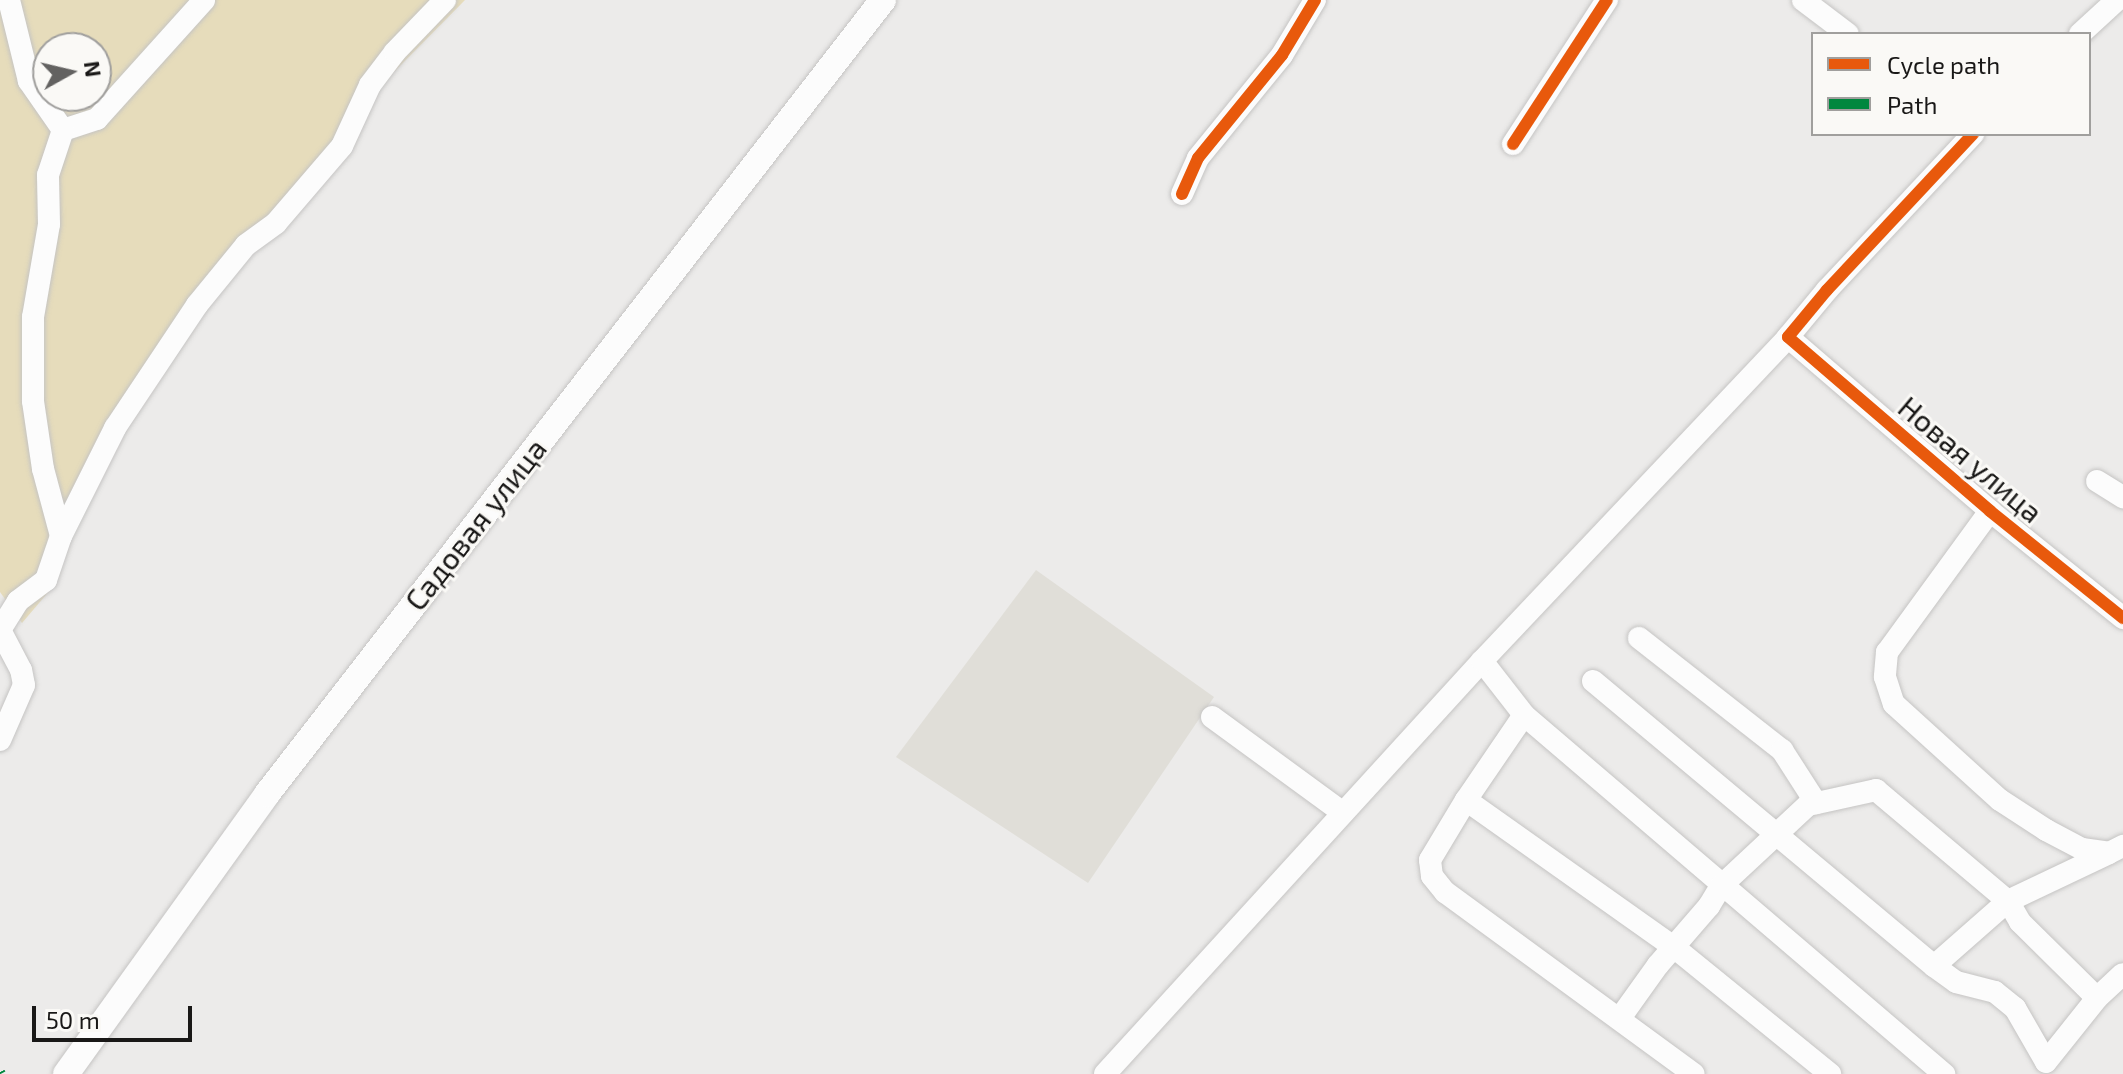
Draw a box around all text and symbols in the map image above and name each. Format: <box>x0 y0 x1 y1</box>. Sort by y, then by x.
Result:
north arrow <box>32 32 112 112</box>
legend <box>1811 32 2091 136</box>
text: Cycle path <box>1887 50 2000 79</box>
text: N <box>80 59 108 79</box>
text: Path <box>1887 90 1937 119</box>
street label: Новая улица <box>1892 388 2050 530</box>
street label: Садовая улица <box>397 431 553 617</box>
scale bar <box>36 990 196 1040</box>
text: 50 m <box>46 1005 100 1034</box>

